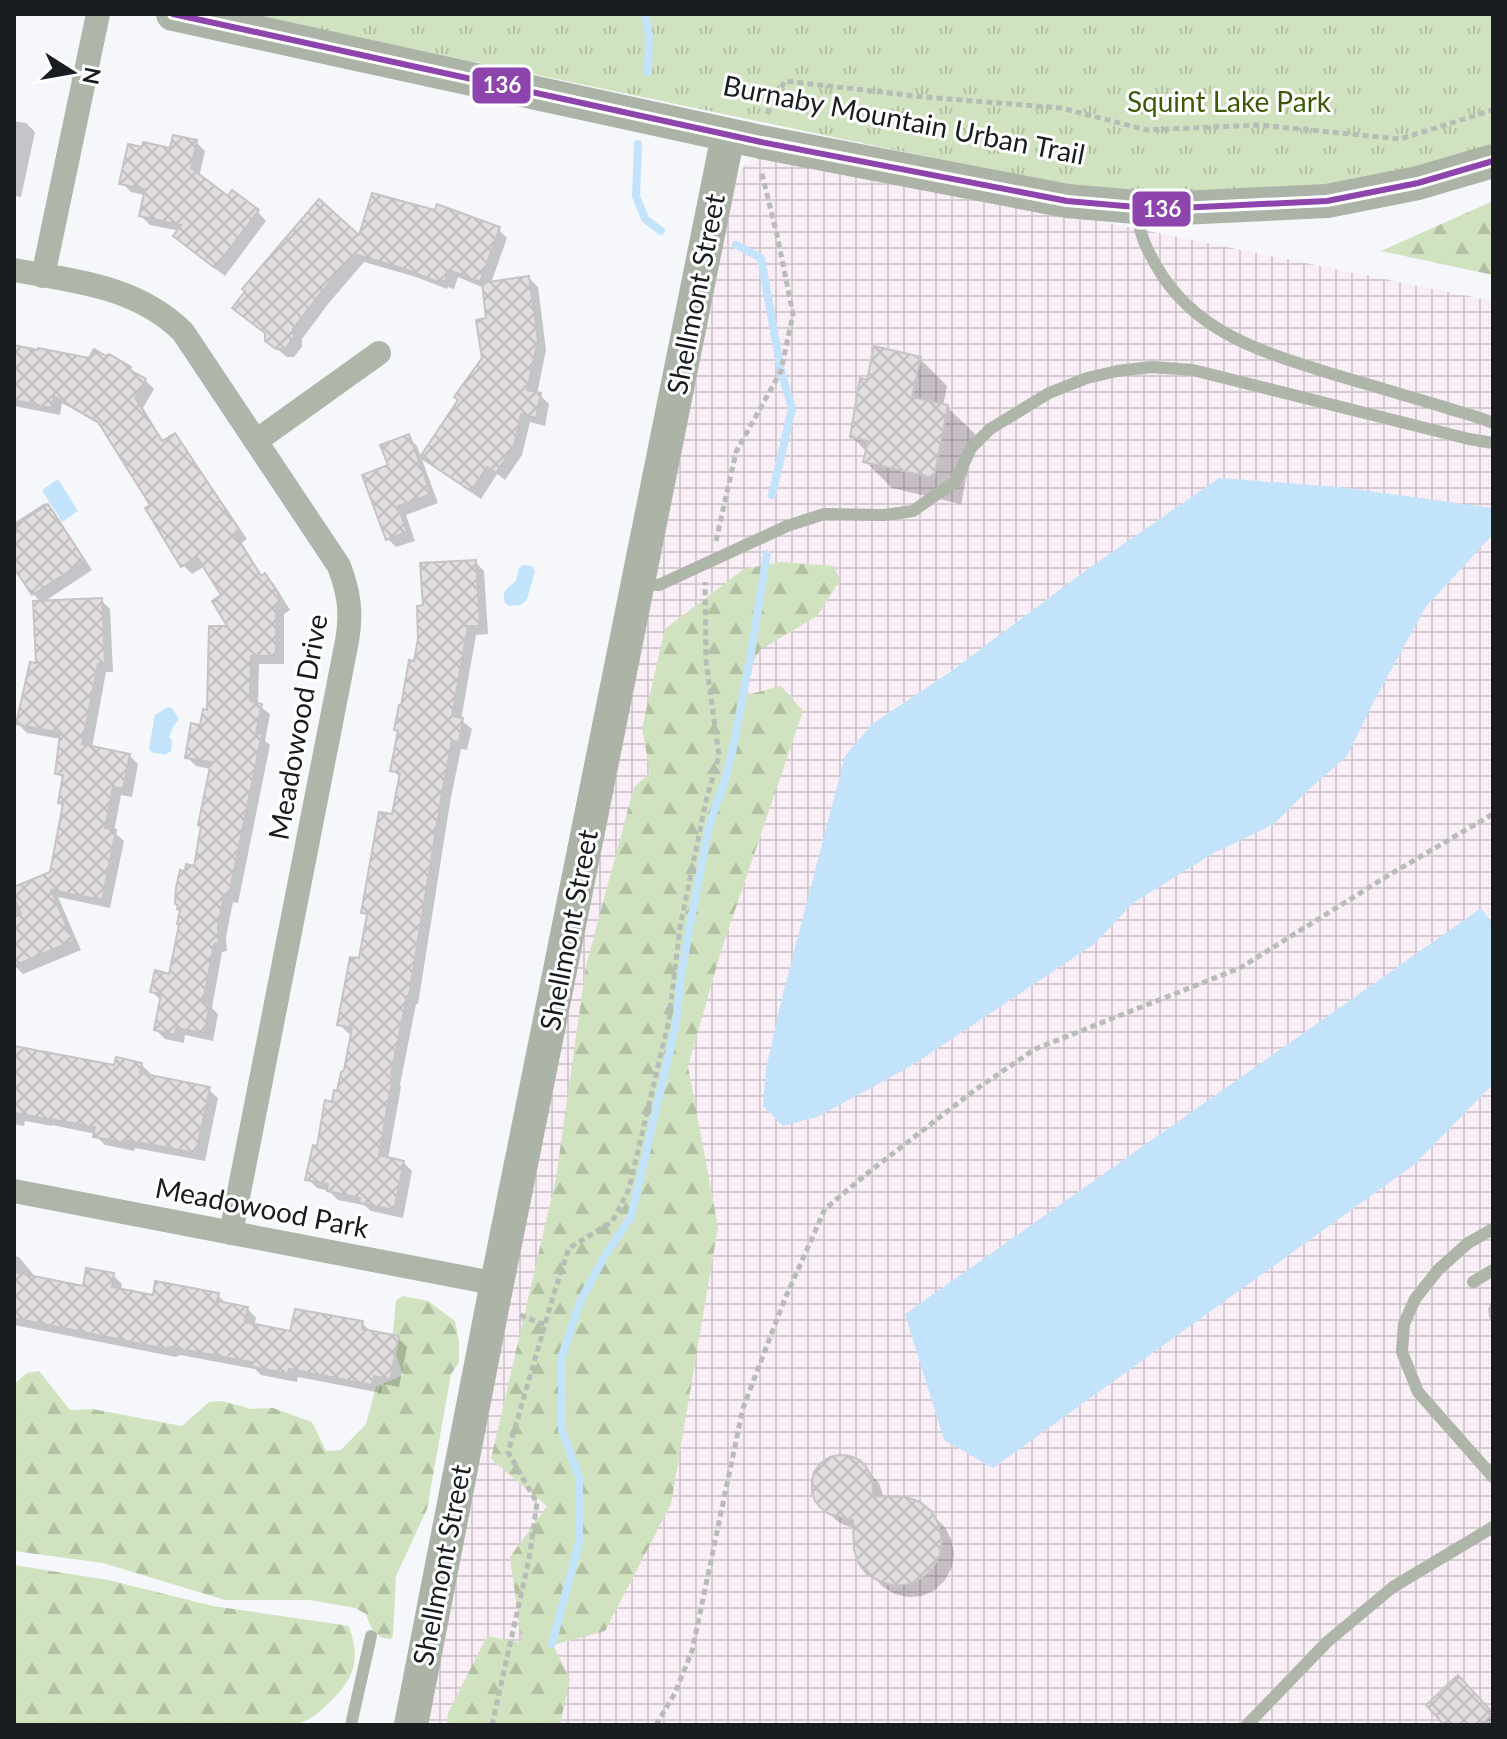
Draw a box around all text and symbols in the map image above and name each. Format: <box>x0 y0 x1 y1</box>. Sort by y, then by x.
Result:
north arrow <box>32 32 112 112</box>
text: N <box>77 65 107 87</box>
line badge: 136 <box>471 66 532 105</box>
street label: Burnaby Mountain Urban Trail <box>720 67 1088 171</box>
text: 136 <box>483 71 521 98</box>
park label: Squint Lake Park <box>1127 84 1332 118</box>
line badge: 136 <box>1131 190 1192 228</box>
street label: Shellmont Street <box>659 191 731 397</box>
text: 136 <box>1143 195 1181 222</box>
street label: Meadowood Drive <box>260 611 334 842</box>
street label: Shellmont Street <box>532 827 604 1033</box>
street label: Meadowood Park <box>153 1170 373 1245</box>
street label: Shellmont Street <box>405 1462 477 1668</box>

